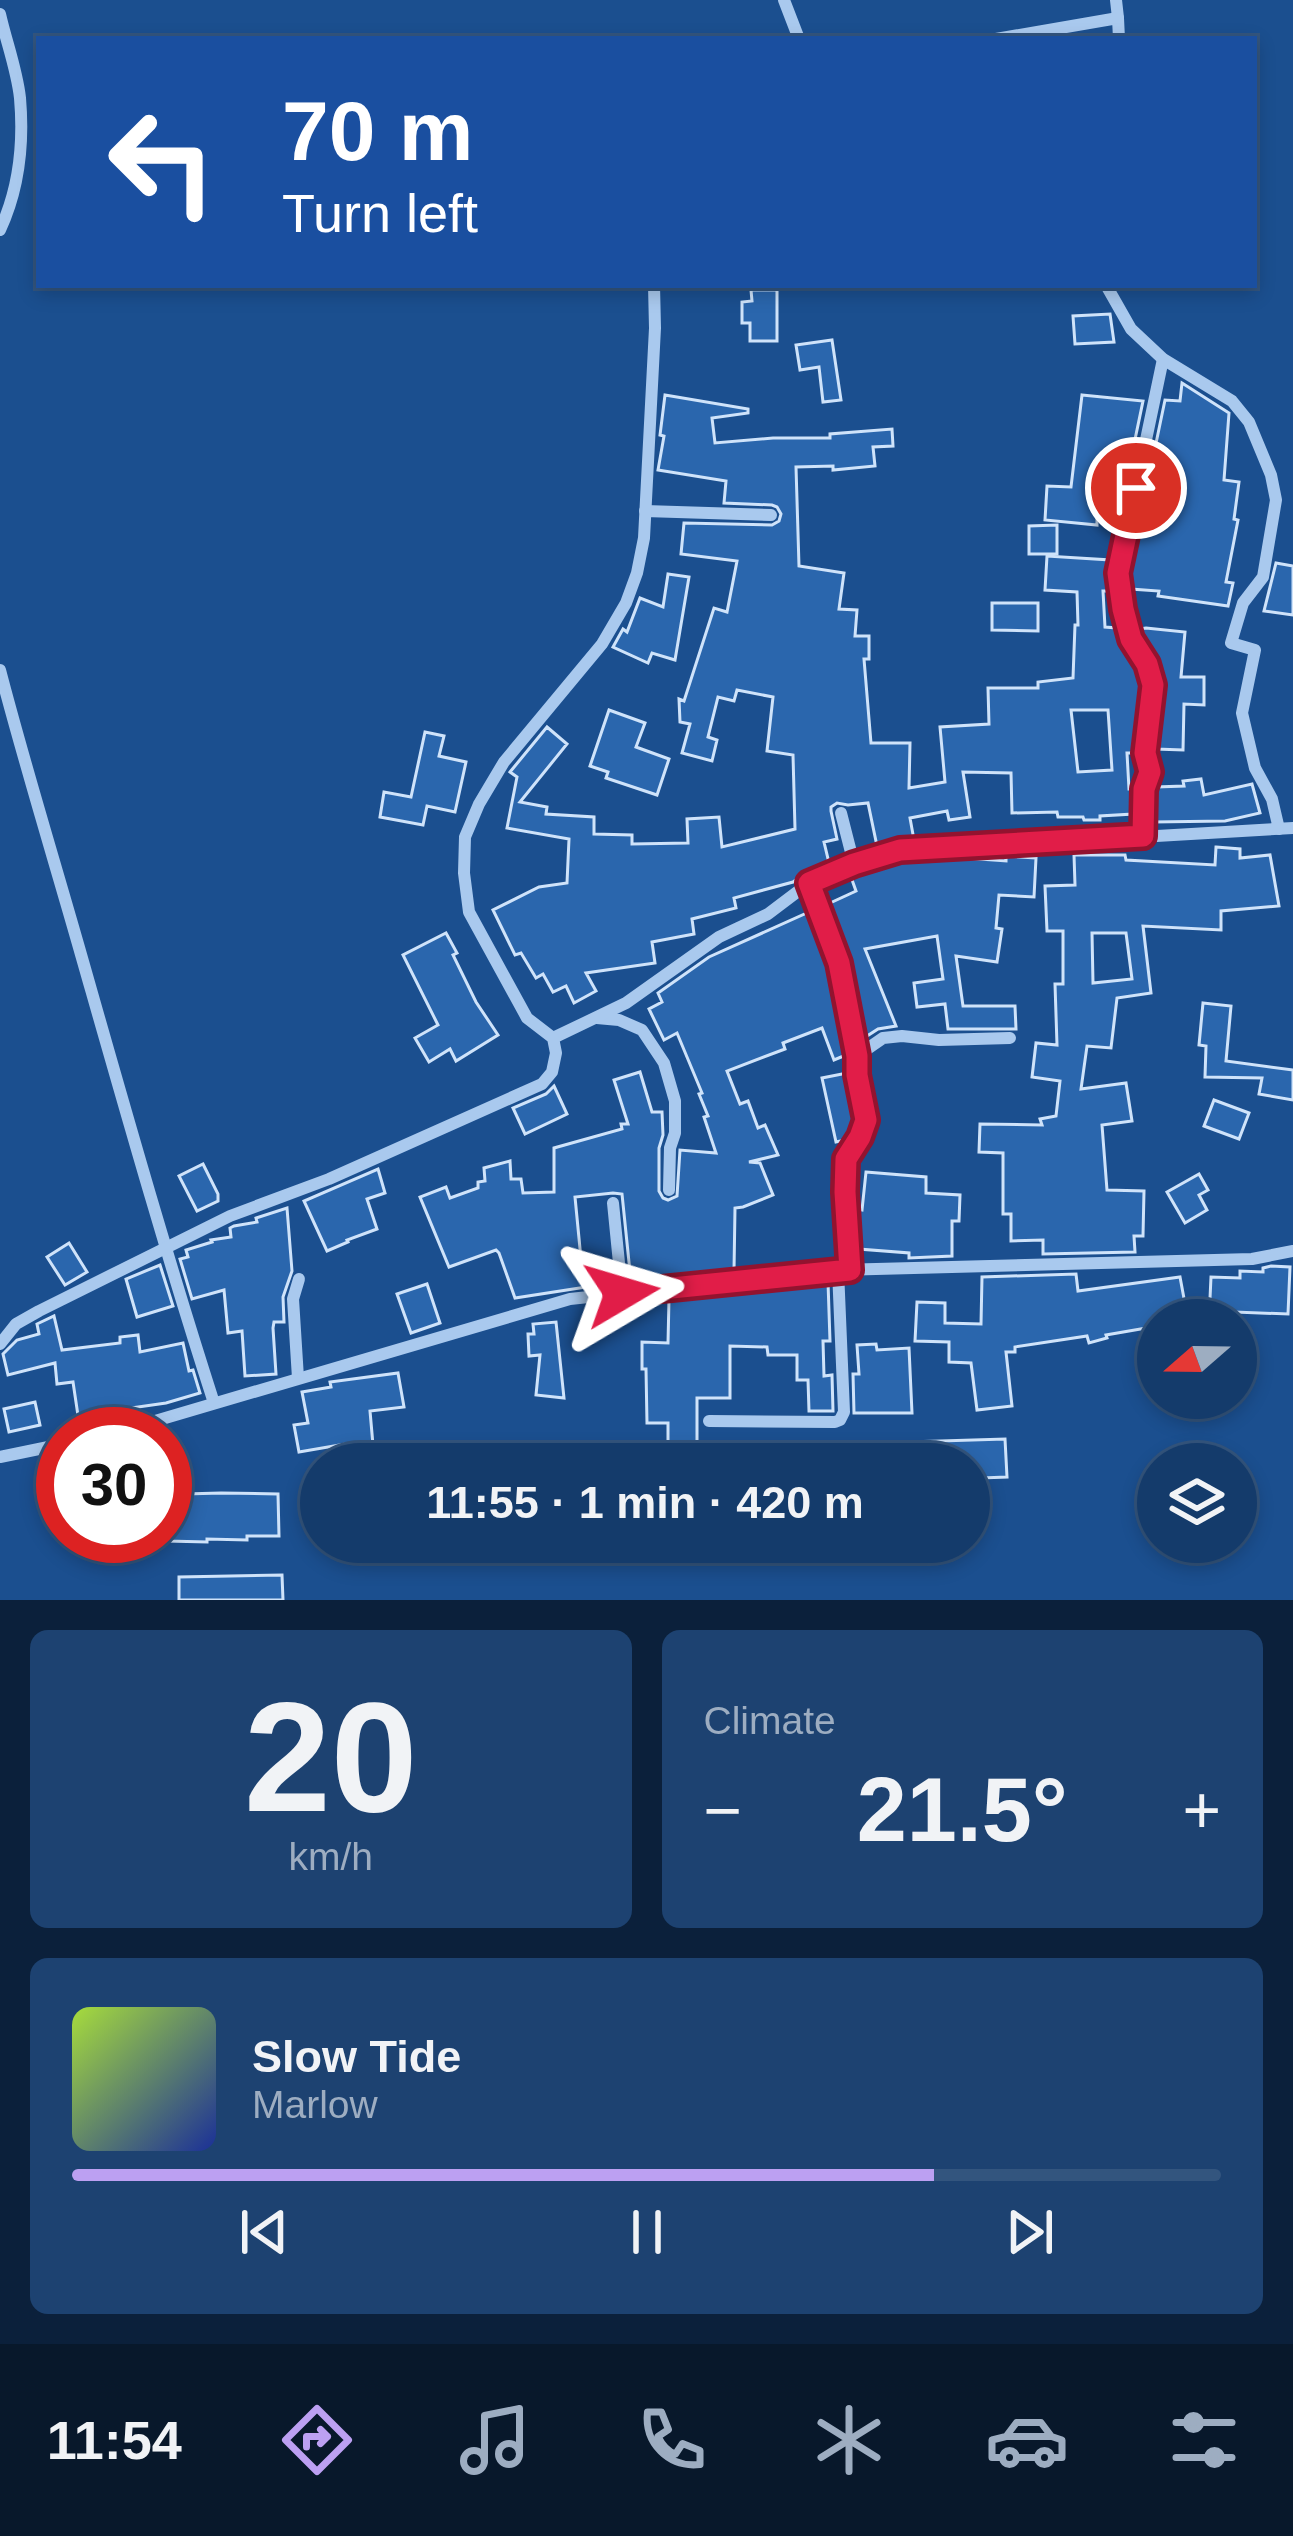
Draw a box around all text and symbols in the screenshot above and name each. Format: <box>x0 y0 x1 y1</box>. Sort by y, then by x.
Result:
icon: left <box>84 84 240 240</box>
text: 70 m <box>282 84 473 178</box>
text: Turn left <box>282 183 478 243</box>
pin <box>1085 437 1187 539</box>
icon: arrive <box>1103 455 1169 521</box>
position arrow <box>559 1230 685 1356</box>
north arrow <box>1137 1299 1257 1419</box>
map controls <box>1137 1299 1257 1563</box>
speed limit sign: 30 <box>36 1407 192 1563</box>
button: layers <box>1137 1443 1257 1563</box>
text: 11:55 · 1 min · 420 m <box>426 1477 864 1528</box>
text: 20 <box>244 1670 418 1844</box>
text: Climate <box>704 1699 836 1742</box>
text: 21.5° <box>857 1760 1068 1860</box>
text: − <box>704 1773 742 1847</box>
text: + <box>1182 1773 1221 1847</box>
text: km/h <box>288 1835 373 1878</box>
text: Slow Tide <box>252 2031 461 2082</box>
text: Marlow <box>252 2083 378 2126</box>
icon: previous <box>231 2199 297 2265</box>
icon: pause <box>614 2199 680 2265</box>
icon: next <box>997 2199 1063 2265</box>
icon: directions <box>275 2398 359 2482</box>
icon: music <box>453 2398 537 2482</box>
icon: phone <box>630 2398 714 2482</box>
icon: climate <box>807 2398 891 2482</box>
icon: car <box>985 2398 1069 2482</box>
icon: filters <box>1162 2398 1246 2482</box>
text: 11:54 <box>47 2410 182 2470</box>

